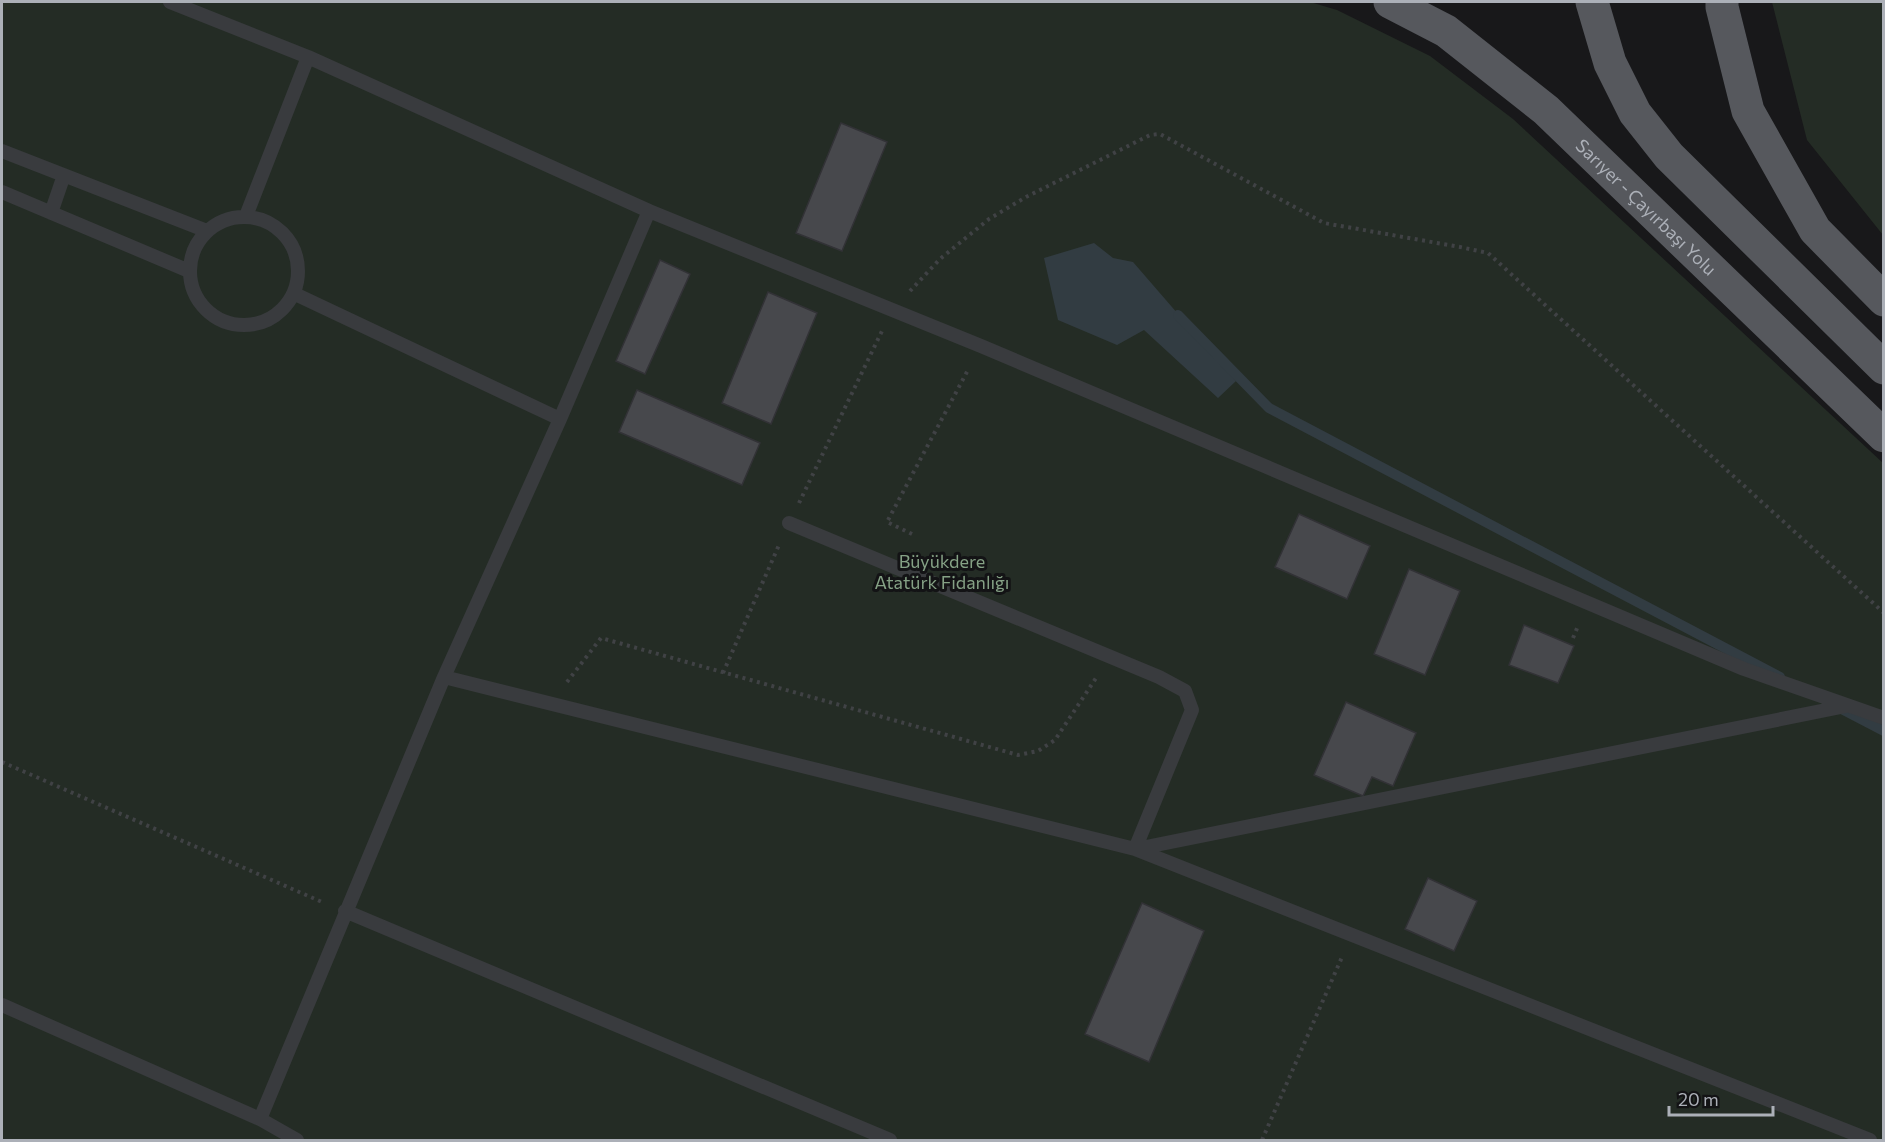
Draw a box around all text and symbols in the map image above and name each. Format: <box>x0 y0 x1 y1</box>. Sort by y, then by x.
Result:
street label: Sarıyer - Çayırbaşı Yolu <box>1572 134 1721 280</box>
park label: Büyükdere Atatürk Fidanlığı <box>875 550 1009 593</box>
scale bar <box>1669 1079 1772 1117</box>
text: 20 m <box>1678 1088 1719 1110</box>

